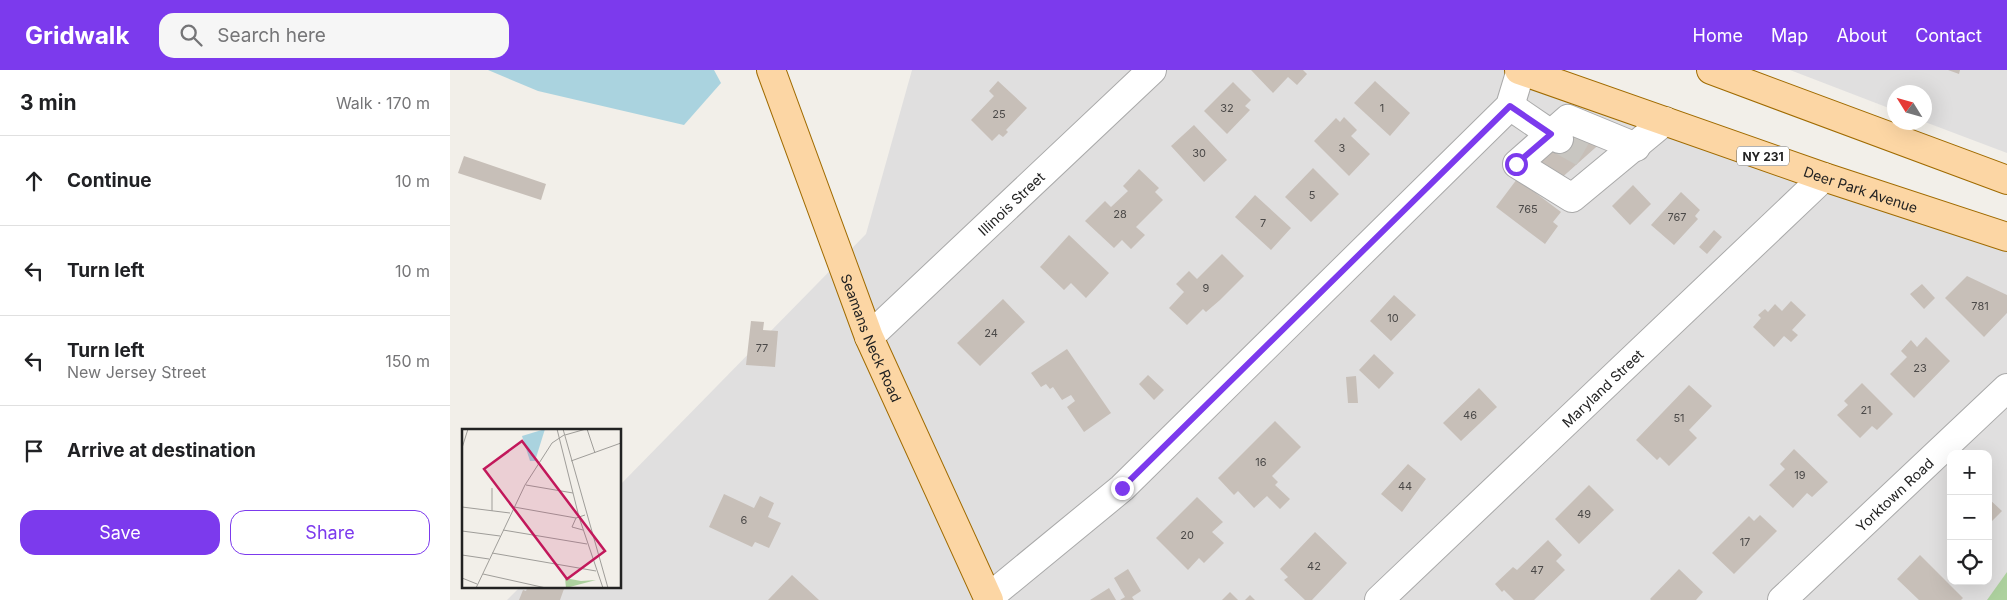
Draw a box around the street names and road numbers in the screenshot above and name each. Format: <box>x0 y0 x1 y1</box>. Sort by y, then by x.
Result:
road number: NY 231 <box>1737 146 1789 165</box>
street label: Deer Park Avenue <box>1802 162 1920 216</box>
street label: Illinois Street <box>974 168 1048 238</box>
street label: Seamans Neck Road <box>838 271 906 404</box>
street label: Maryland Street <box>1558 345 1647 430</box>
street label: Yorktown Road <box>1852 454 1936 535</box>

